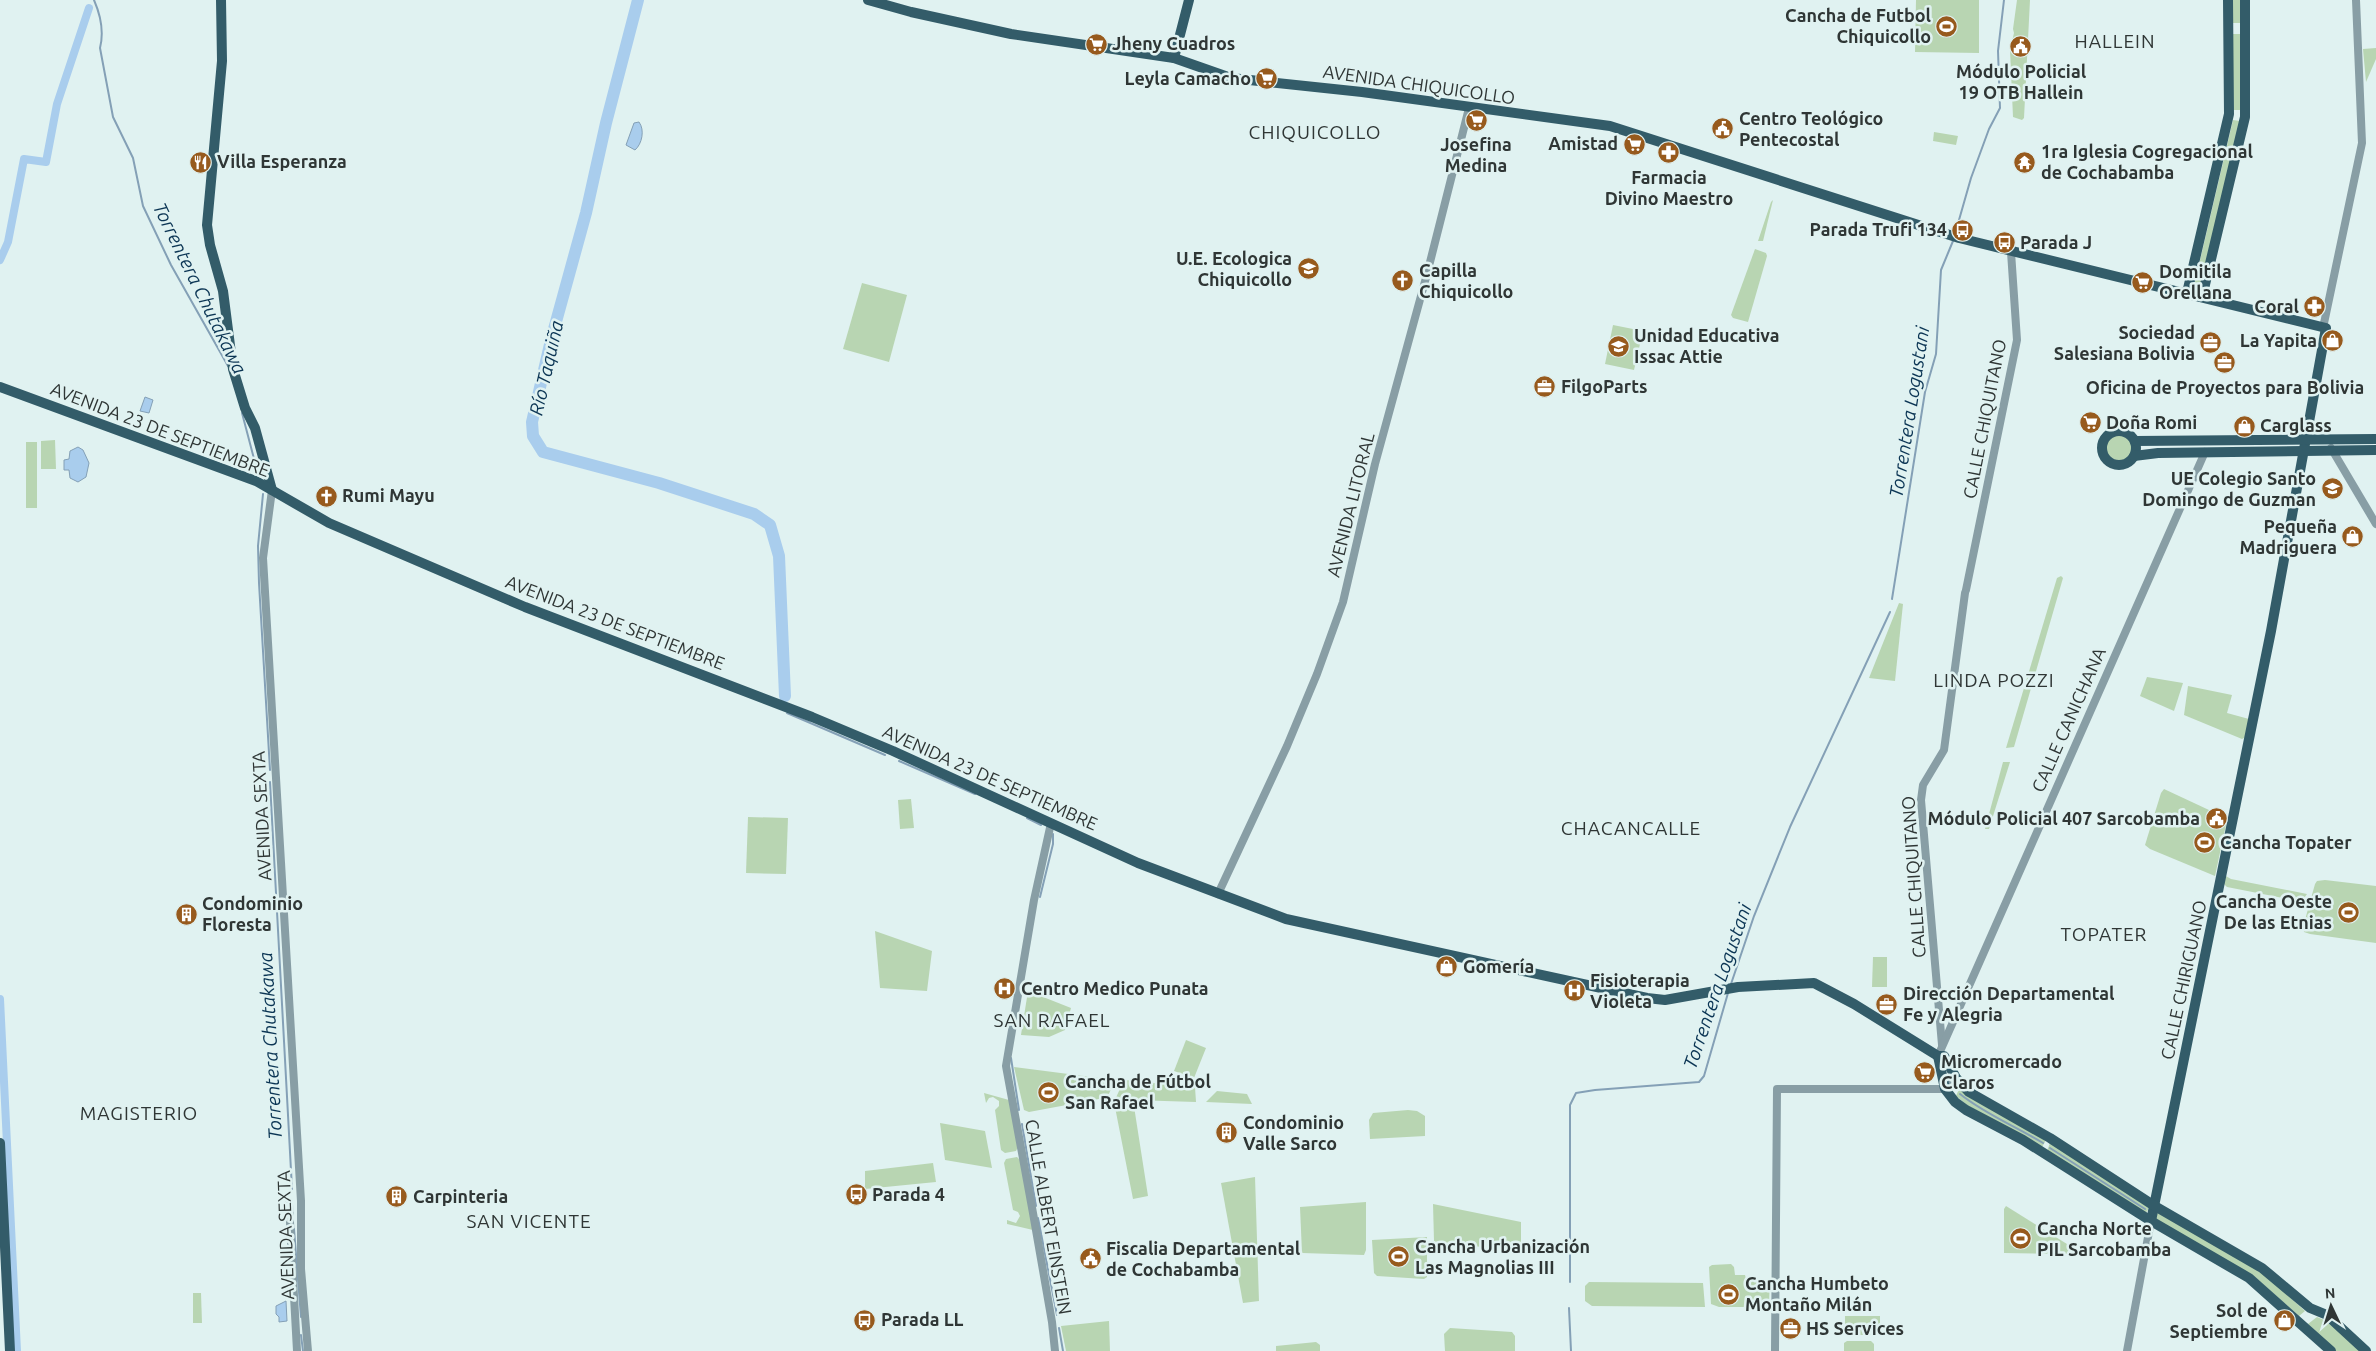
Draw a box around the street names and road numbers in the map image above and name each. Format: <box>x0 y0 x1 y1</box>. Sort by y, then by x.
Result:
street label: AVENIDA CHIQUICOLLO <box>1322 61 1516 108</box>
street label: CALLE CHIQUITANO <box>1959 337 2010 501</box>
street label: AVENIDA 23 DE SEPTIEMBRE <box>48 378 273 480</box>
street label: AVENIDA LITORAL <box>1322 430 1378 579</box>
street label: AVENIDA 23 DE SEPTIEMBRE <box>503 571 728 673</box>
street label: CALLE CANICHANA <box>2027 644 2109 795</box>
street label: AVENIDA 23 DE SEPTIEMBRE <box>880 721 1101 834</box>
street label: AVENIDA SEXTA <box>248 750 274 881</box>
street label: CALLE CHIQUITANO <box>1897 795 1930 959</box>
street label: CALLE CHIRIGUANO <box>2156 898 2210 1061</box>
street label: CALLE ALBERT EINSTEIN <box>1022 1118 1076 1316</box>
street label: AVENIDA SEXTA <box>273 1170 297 1300</box>

